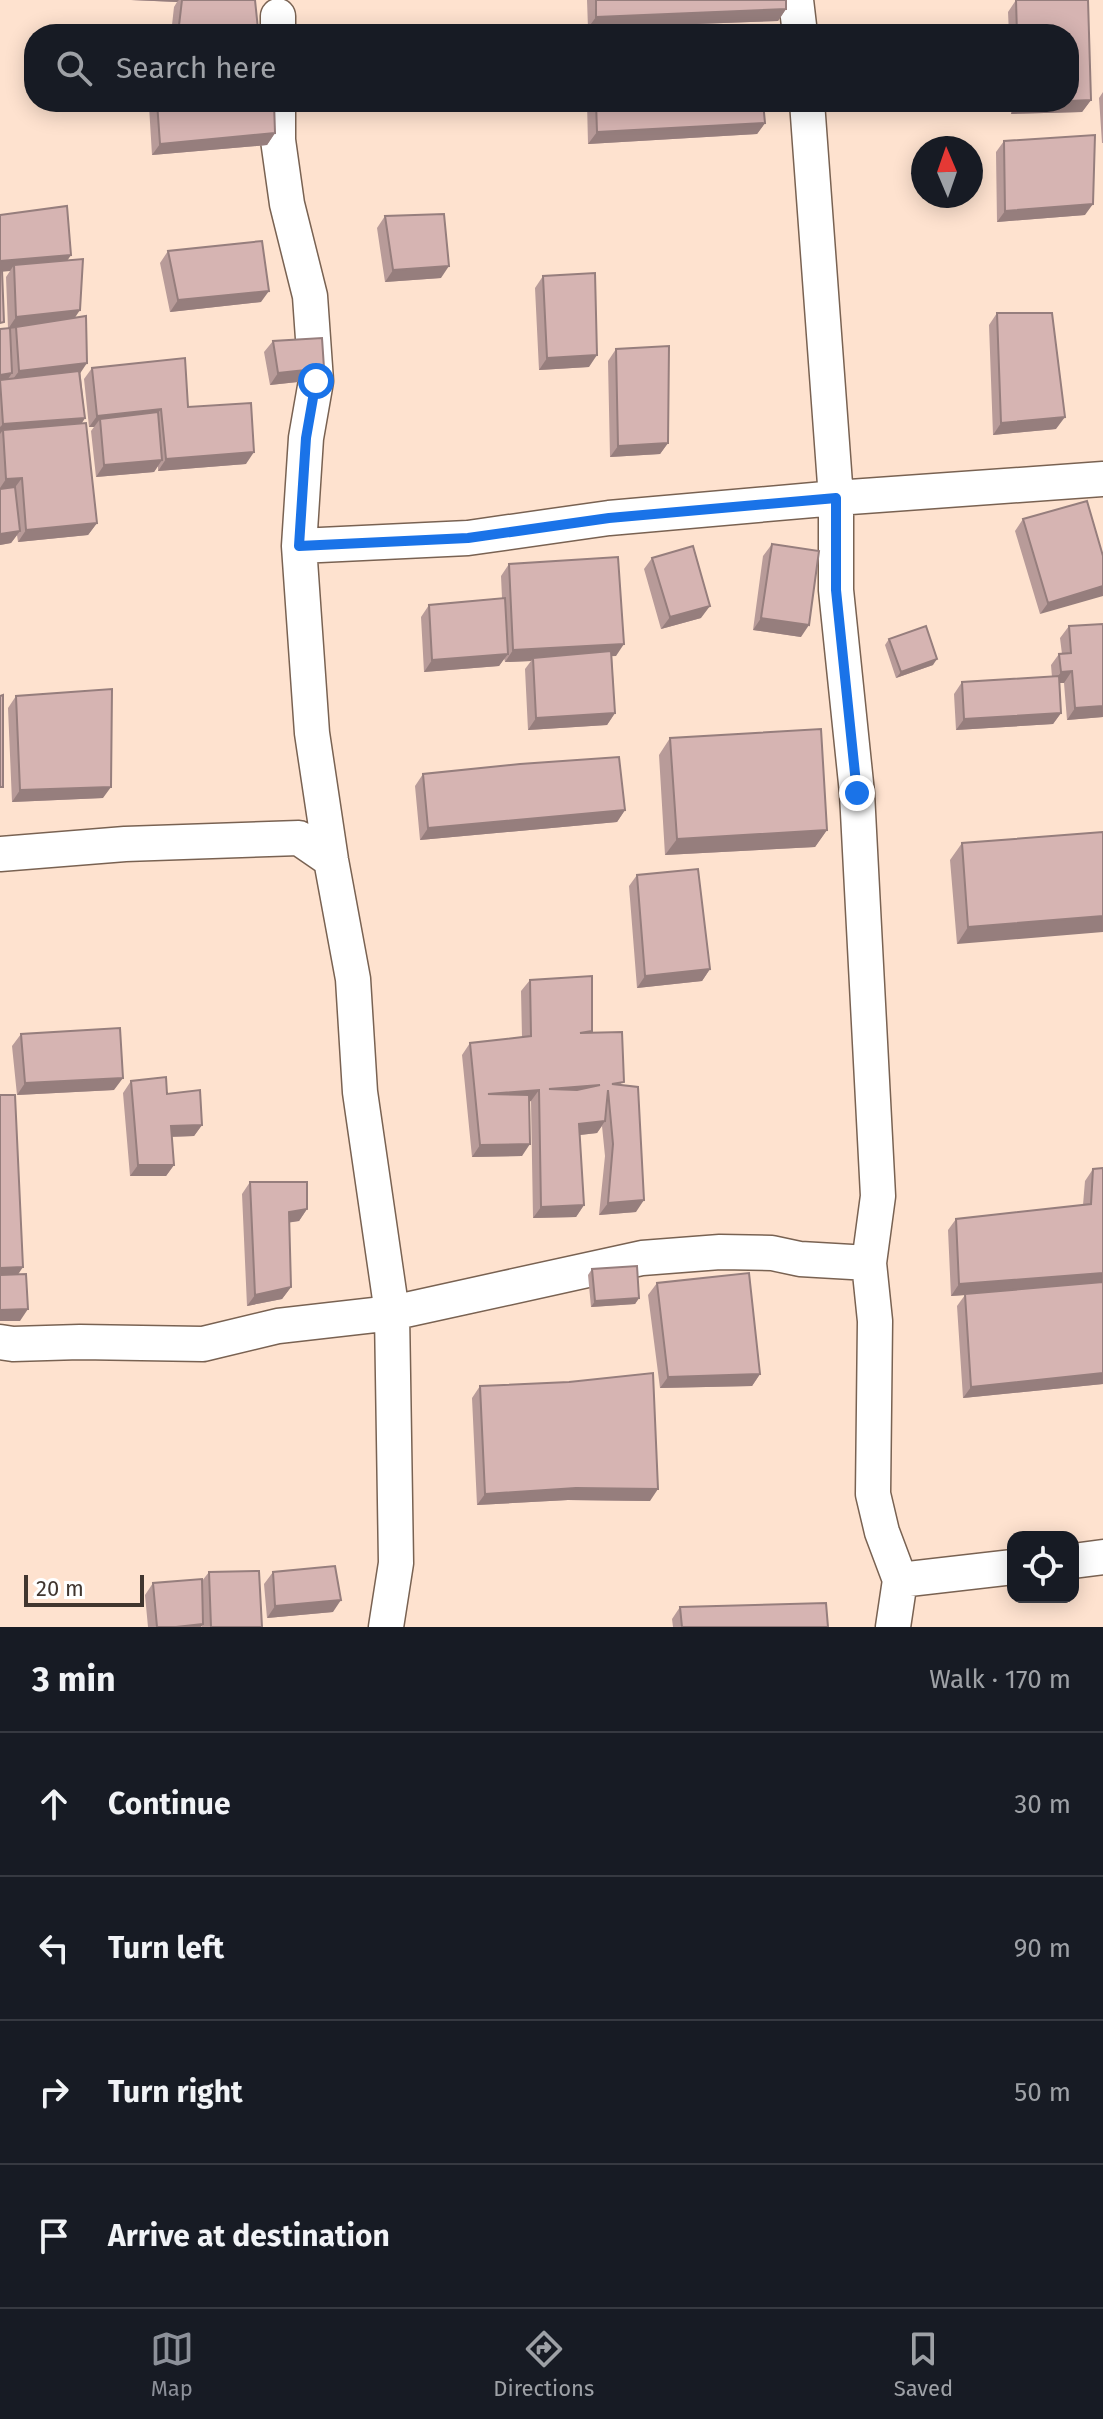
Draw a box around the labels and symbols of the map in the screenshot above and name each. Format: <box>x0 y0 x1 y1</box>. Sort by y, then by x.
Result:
north arrow <box>911 136 983 208</box>
route start <box>298 363 334 399</box>
route end <box>839 775 875 811</box>
scale bar <box>24 1571 144 1607</box>

